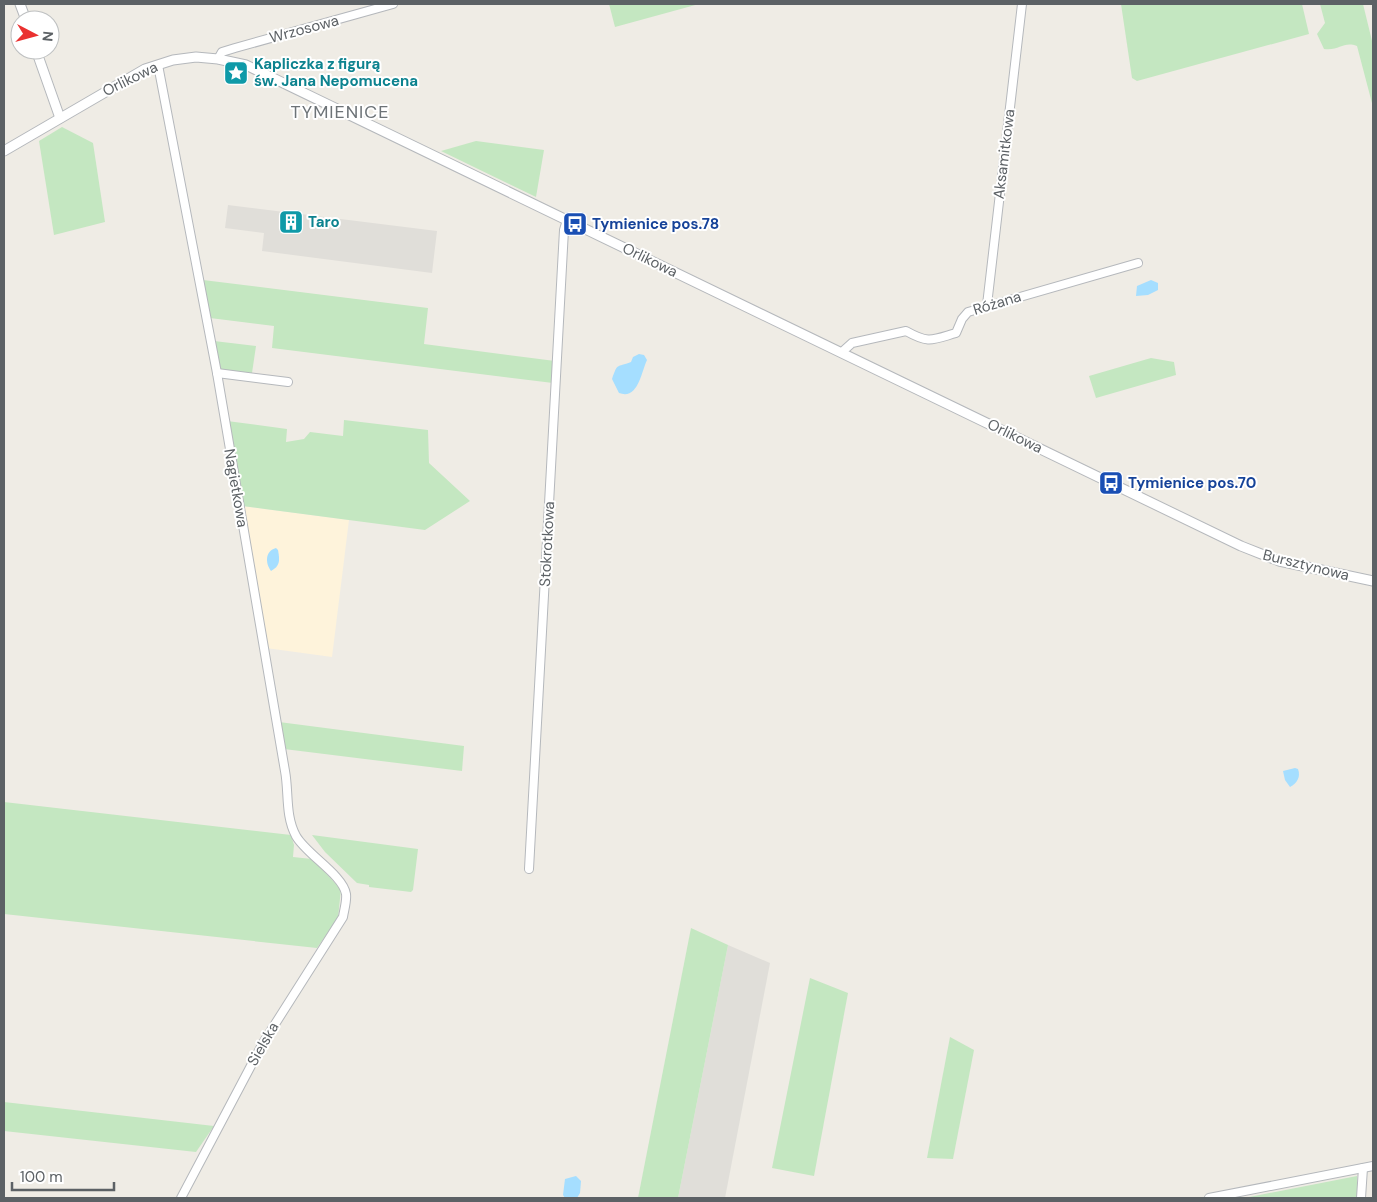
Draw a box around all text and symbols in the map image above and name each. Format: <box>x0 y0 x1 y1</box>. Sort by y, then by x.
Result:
north arrow <box>10 10 60 60</box>
street label: Wrzosowa <box>267 10 341 48</box>
text: N <box>38 30 57 42</box>
place label: Kapliczka z figurą św. Jana Nepomucena <box>254 54 418 91</box>
street label: Orlikowa <box>99 57 161 101</box>
place icon: Kapliczka z figurą św. Jana Nepomucena <box>223 60 249 86</box>
district label: TYMIENICE <box>291 100 389 124</box>
street label: Aksamitkowa <box>989 108 1019 200</box>
building icon: Taro <box>278 209 304 235</box>
bus stop icon: Tymienice pos.78 <box>562 211 588 237</box>
place label: Taro <box>308 212 340 232</box>
place label: Tymienice pos.78 <box>592 214 719 234</box>
street label: Orlikowa <box>619 238 681 282</box>
street label: Różana <box>971 286 1023 320</box>
street label: Orlikowa <box>984 414 1046 458</box>
street label: Nagietkowa <box>219 447 253 529</box>
bus stop icon: Tymienice pos.70 <box>1098 470 1124 496</box>
place label: Tymienice pos.70 <box>1128 473 1256 493</box>
street label: Stokrotkowa <box>535 501 559 587</box>
street label: Bursztynowa <box>1261 545 1351 585</box>
street label: Sielska <box>242 1018 284 1070</box>
scale bar <box>12 1160 115 1192</box>
text: 100 m <box>20 1167 63 1187</box>

